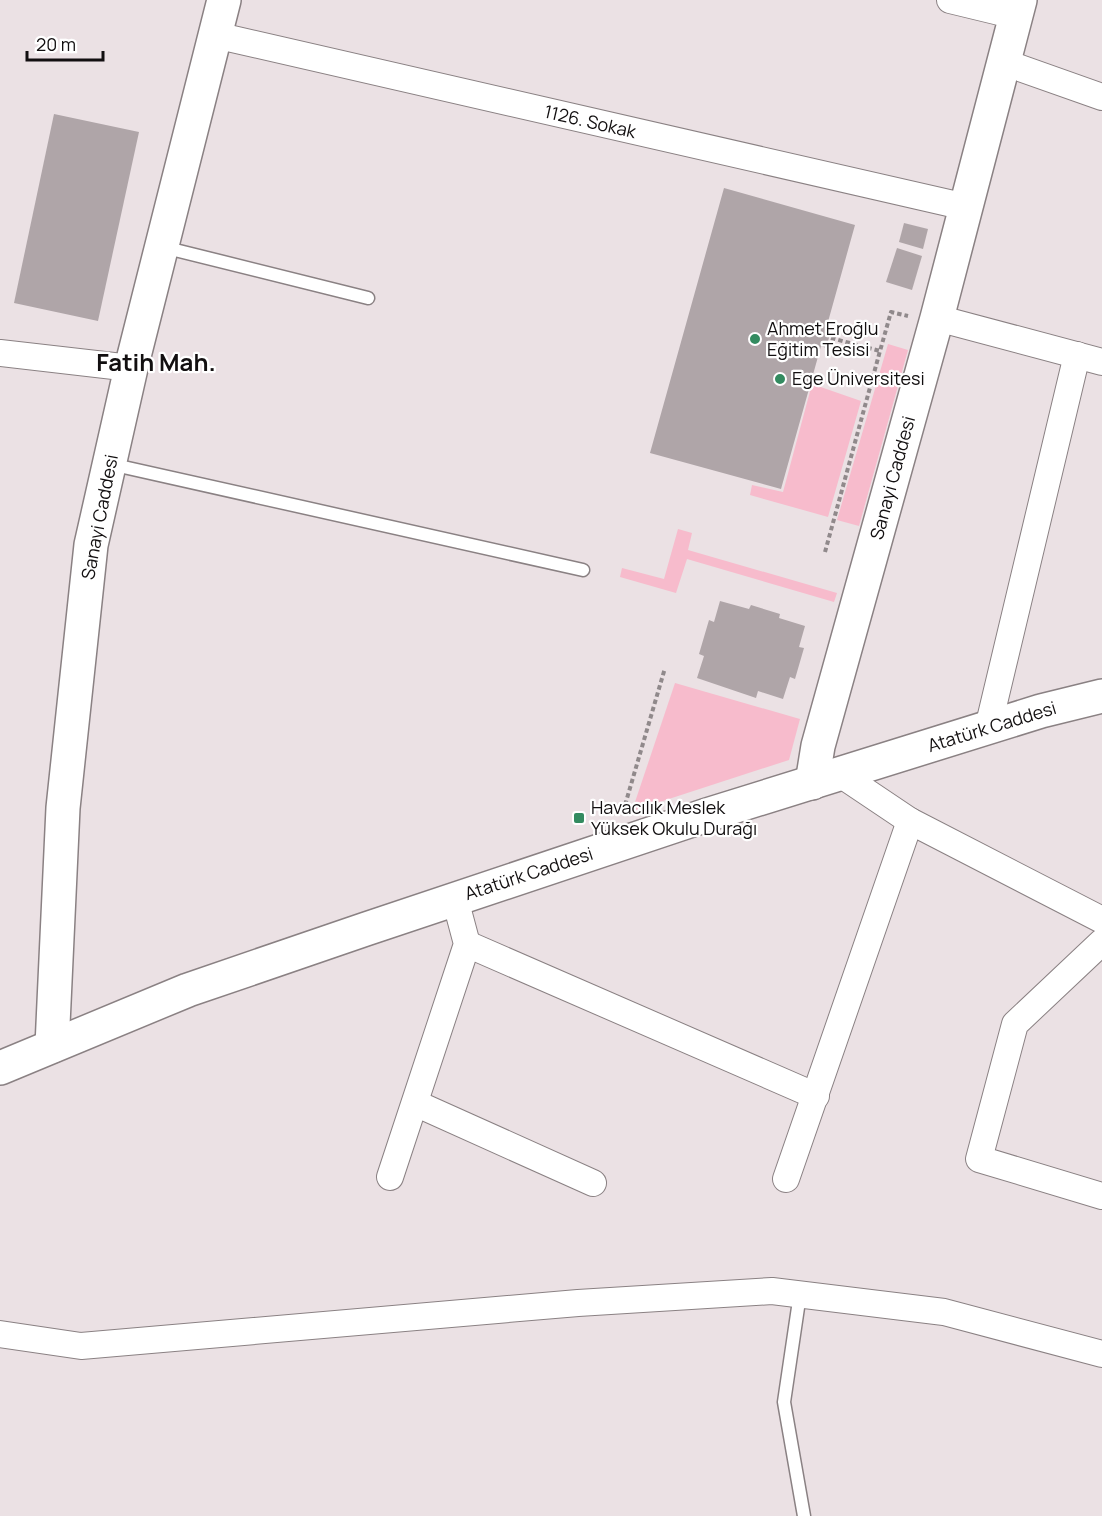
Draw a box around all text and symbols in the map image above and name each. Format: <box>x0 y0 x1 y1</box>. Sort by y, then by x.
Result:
scale bar <box>27 24 104 62</box>
text: 20 m <box>36 32 76 56</box>
street label: 1126. Sokak <box>542 99 639 143</box>
place label: Ahmet Eroğlu Eğitim Tesisi <box>767 316 878 361</box>
marker: Ahmet Eroğlu Eğitim Tesisi <box>748 332 762 346</box>
district label: Fatih Mah. <box>96 345 216 378</box>
place label: Ege Üniversitesi <box>792 366 925 390</box>
marker: Ege Üniversitesi <box>773 372 787 386</box>
street label: Sanayi Caddesi <box>864 413 920 542</box>
street label: Sanayi Caddesi <box>75 452 123 581</box>
street label: Atatürk Caddesi <box>924 695 1059 757</box>
place label: Havacılık Meslek Yüksek Okulu Durağı <box>591 795 757 840</box>
marker: Havacılık Meslek Yüksek Okulu Durağı <box>572 811 586 825</box>
street label: Atatürk Caddesi <box>461 841 596 905</box>

